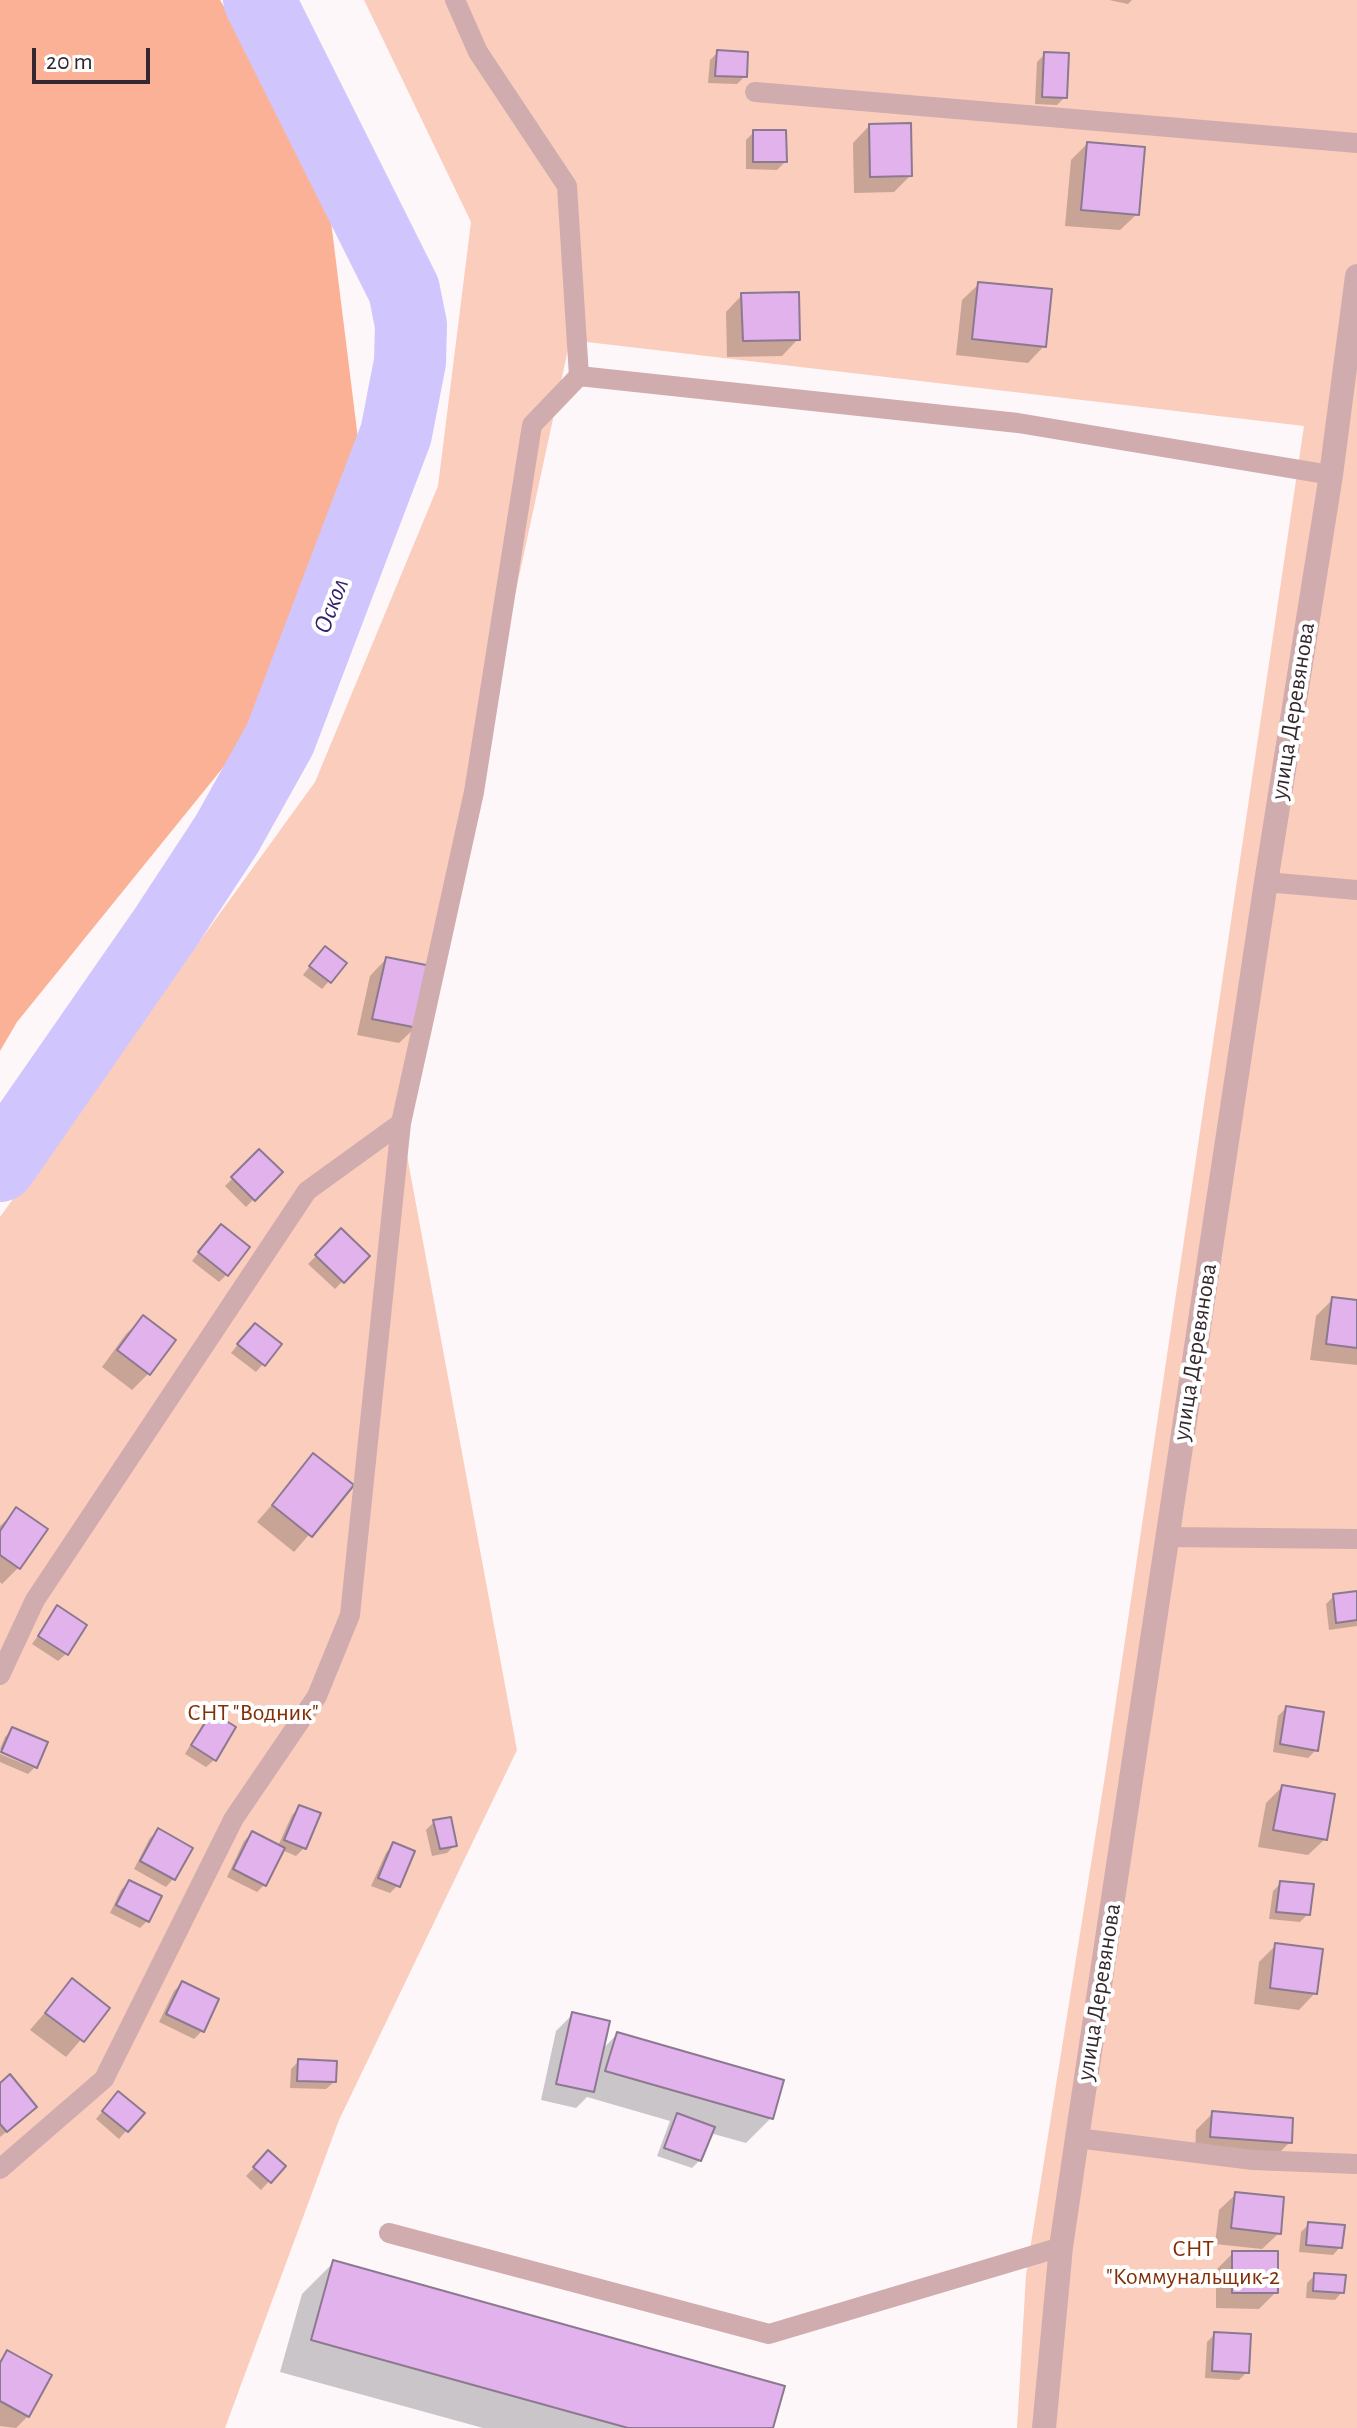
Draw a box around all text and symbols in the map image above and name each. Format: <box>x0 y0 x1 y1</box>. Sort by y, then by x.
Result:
scale bar <box>36 32 154 82</box>
text: 20 m <box>46 50 93 74</box>
water label: Оскол <box>306 574 356 638</box>
street label: улица Деревянова <box>1265 620 1321 802</box>
street label: улица Деревянова <box>1167 1261 1223 1443</box>
park label: СНТ "Водник" <box>187 1699 319 1727</box>
street label: улица Деревянова <box>1071 1901 1127 2083</box>
park label: СНТ "Коммунальщик-2 <box>1106 2235 1280 2291</box>

